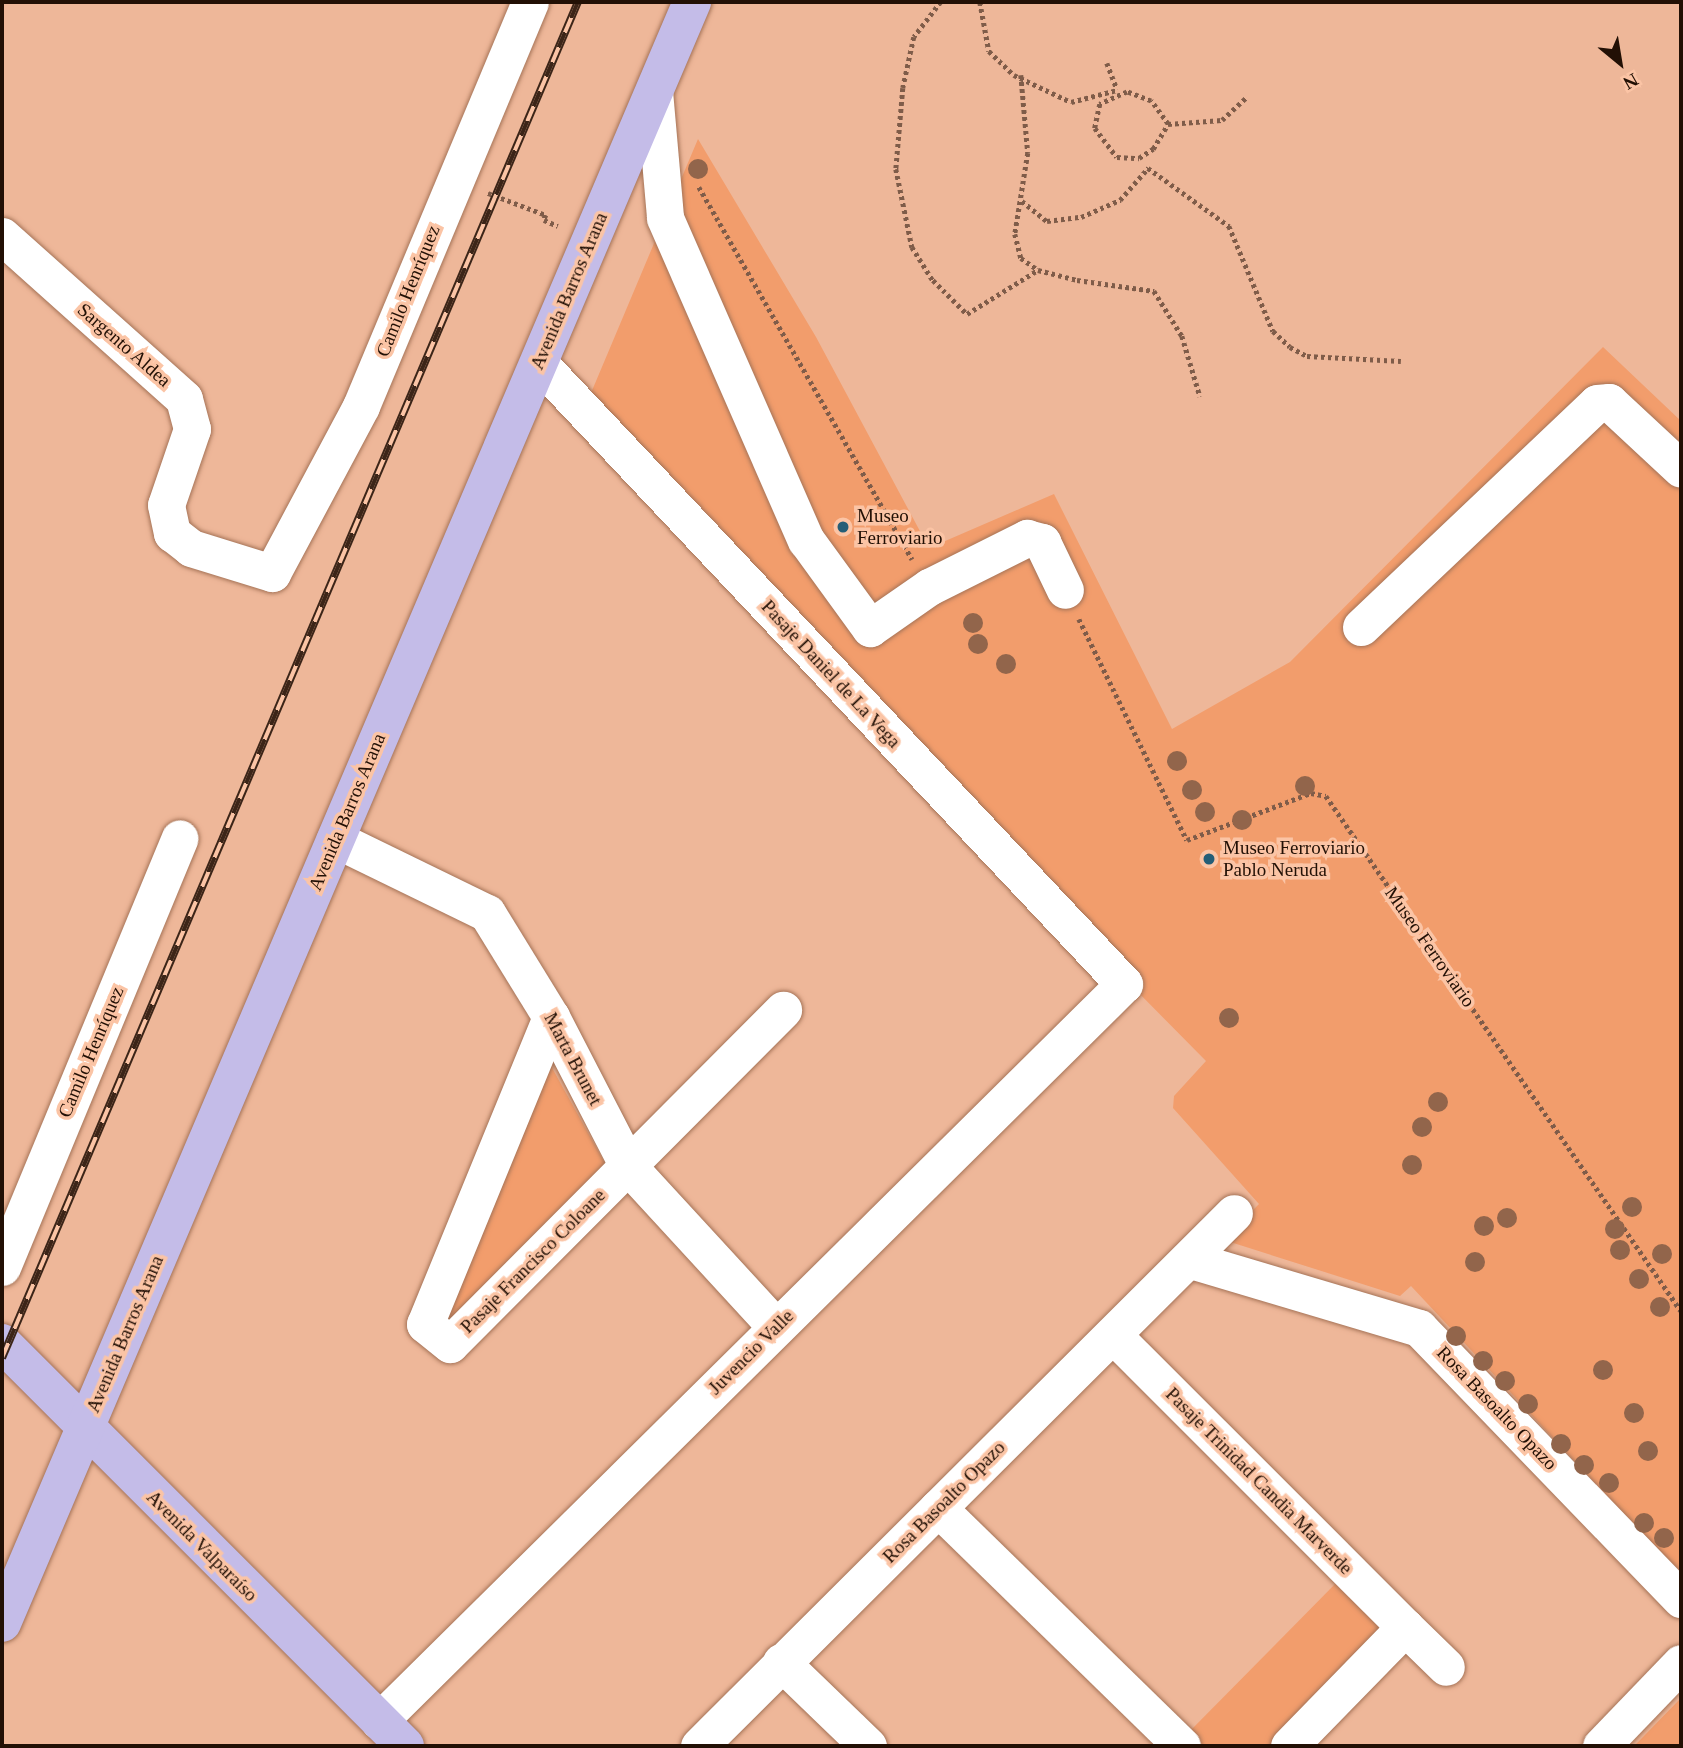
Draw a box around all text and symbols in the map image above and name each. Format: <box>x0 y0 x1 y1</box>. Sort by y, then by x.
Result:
north arrow <box>1585 28 1655 98</box>
text: N <box>1620 69 1642 94</box>
street label: Avenida Barros Arana <box>525 209 613 373</box>
street label: Camilo Henríquez <box>371 222 445 360</box>
street label: Sargento Aldea <box>72 298 176 392</box>
place label: Museo Ferroviario <box>857 505 942 549</box>
marker: Museo Ferroviario <box>835 519 851 535</box>
street label: Pasaje Daniel de La Vega <box>756 595 906 753</box>
street label: Avenida Barros Arana <box>303 730 391 894</box>
place label: Museo Ferroviario Pablo Neruda <box>1223 837 1365 881</box>
marker: Museo Ferroviario Pablo Neruda <box>1201 851 1217 867</box>
street label: Museo Ferroviario <box>1380 882 1480 1012</box>
street label: Camilo Henríquez <box>53 983 129 1121</box>
street label: Marta Brunet <box>539 1009 607 1109</box>
street label: Pasaje Francisco Coloane <box>456 1184 610 1338</box>
street label: Avenida Barros Arana <box>81 1252 169 1416</box>
street label: Juvencio Valle <box>704 1305 798 1399</box>
street label: Rosa Basoalto Opazo <box>1432 1341 1562 1475</box>
street label: Pasaje Trinidad Candia Marverde <box>1161 1383 1357 1579</box>
street label: Rosa Basoalto Opazo <box>878 1436 1010 1568</box>
street label: Avenida Valparaíso <box>142 1486 262 1606</box>

